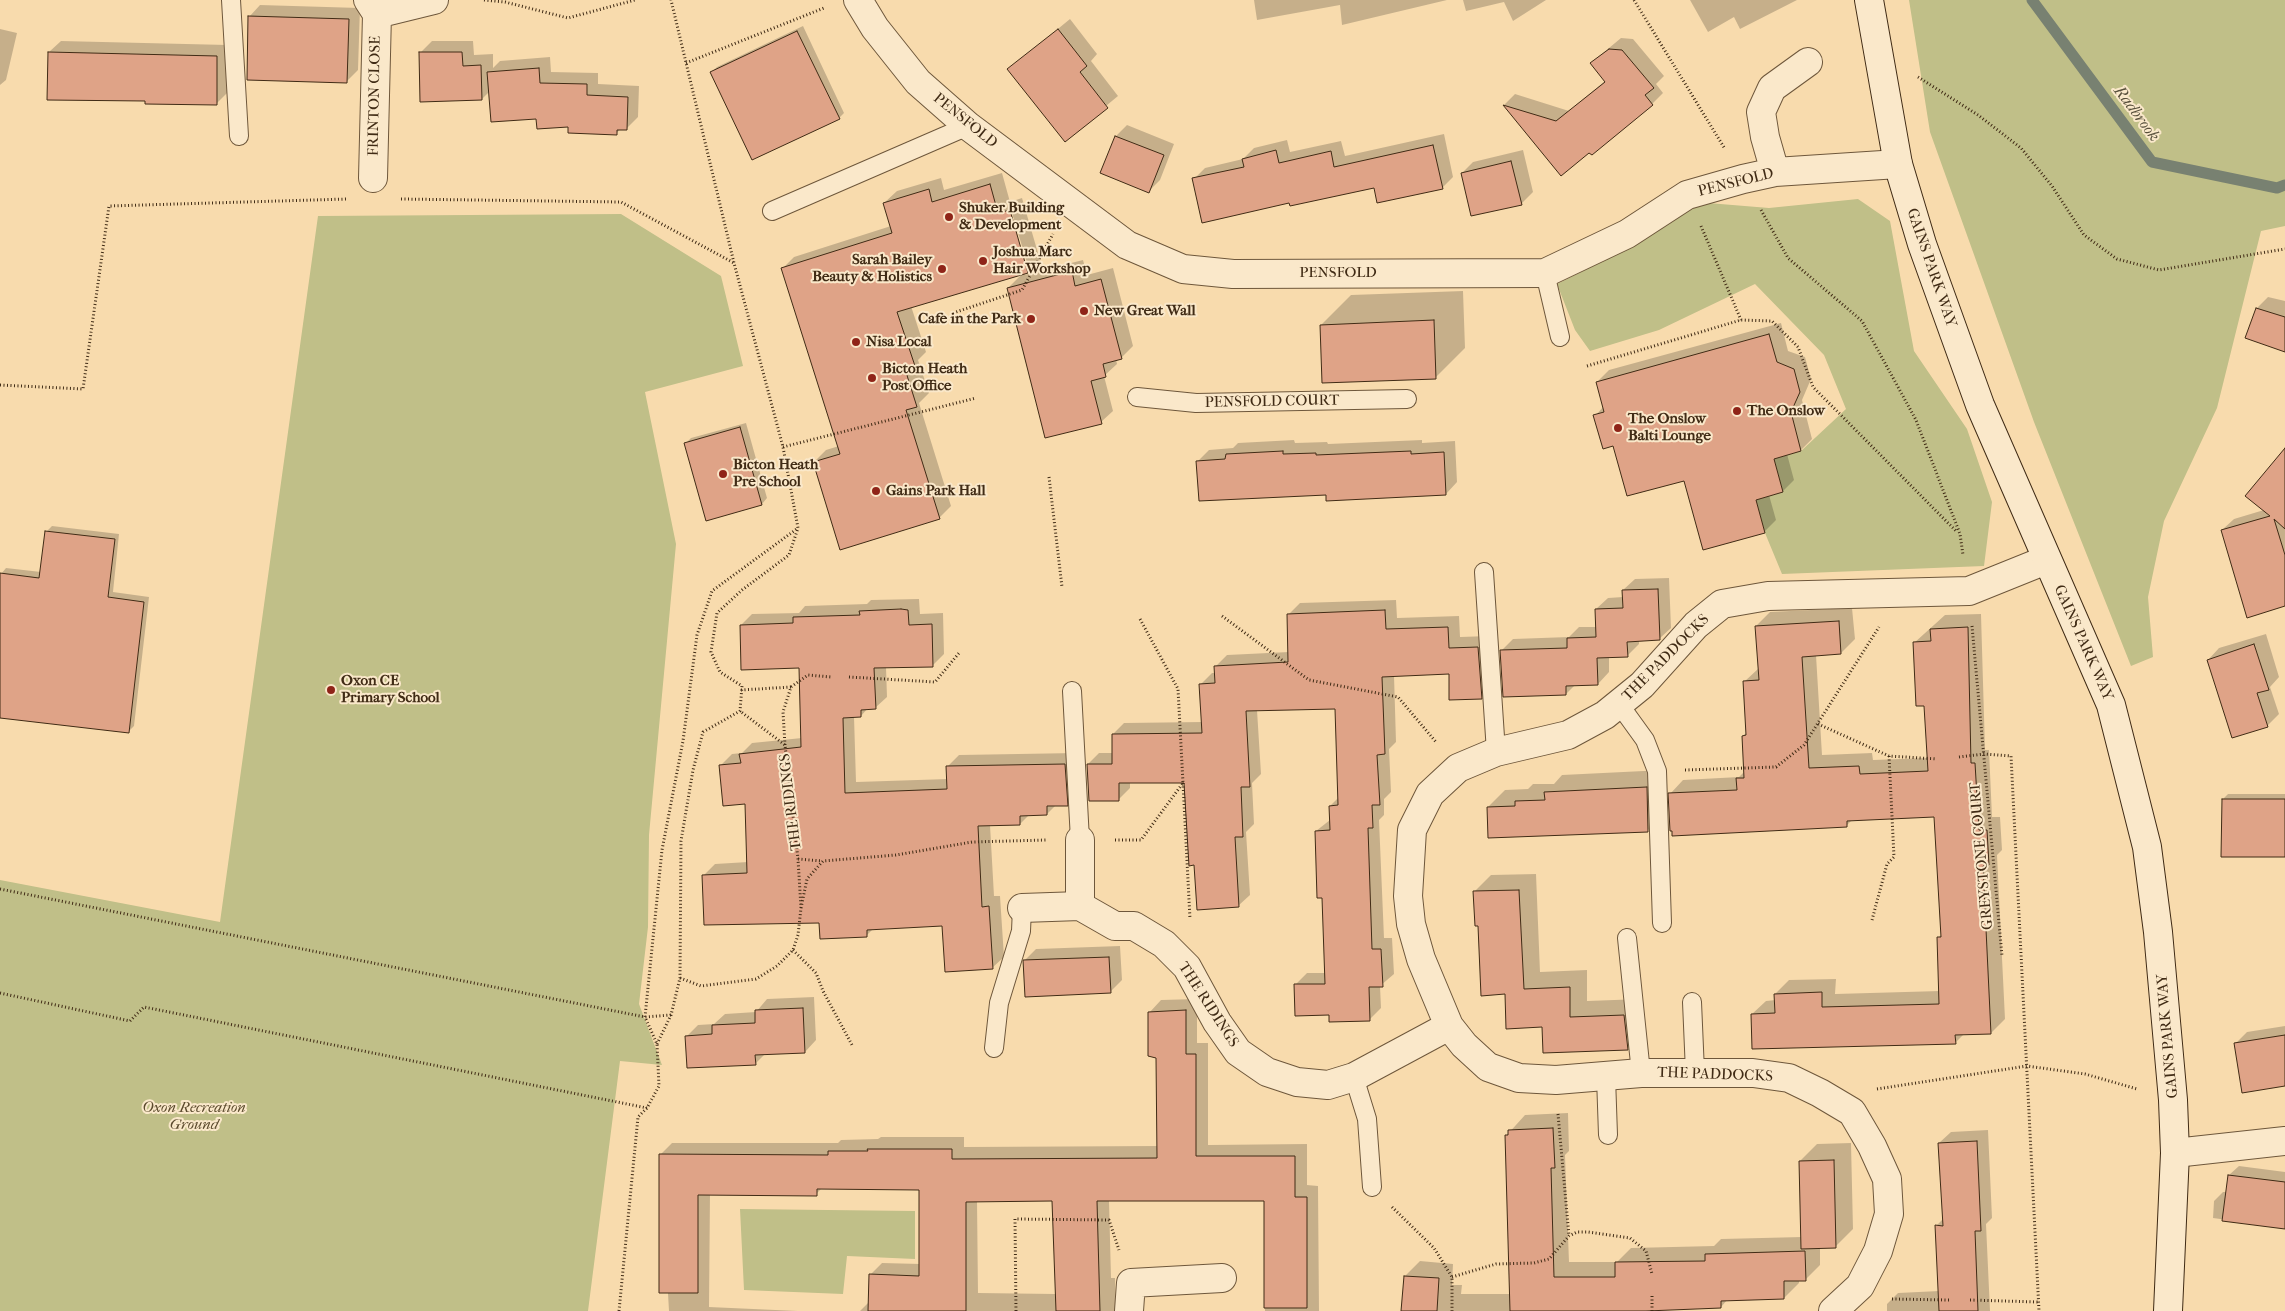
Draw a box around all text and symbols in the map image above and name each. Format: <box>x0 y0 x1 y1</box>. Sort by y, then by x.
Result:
street label: FRINTON CLOSE <box>365 36 385 156</box>
water label: Radbrook <box>2109 83 2163 145</box>
street label: PENSFOLD <box>929 90 1001 152</box>
street label: PENSFOLD <box>1696 165 1776 201</box>
place label: Shuker Building & Development <box>959 199 1064 234</box>
street label: GAINS PARK WAY <box>1902 206 1960 330</box>
marker: Shuker Building & Development <box>943 211 955 223</box>
place label: Joshua Marc Hair Workshop <box>993 243 1091 278</box>
place label: Sarah Bailey Beauty & Holistics <box>812 251 932 286</box>
marker: Joshua Marc Hair Workshop <box>977 255 989 267</box>
marker: Sarah Bailey Beauty & Holistics <box>936 263 948 275</box>
street label: PENSFOLD <box>1299 264 1377 282</box>
place label: New Great Wall <box>1094 302 1196 320</box>
marker: New Great Wall <box>1078 305 1090 317</box>
place label: Cafe in the Park <box>918 310 1021 328</box>
marker: Cafe in the Park <box>1025 313 1037 325</box>
place label: Nisa Local <box>866 333 932 351</box>
marker: Nisa Local <box>850 336 862 348</box>
place label: Bicton Heath Post Office <box>882 360 967 395</box>
marker: Bicton Heath Post Office <box>866 372 878 384</box>
street label: PENSFOLD COURT <box>1205 392 1339 412</box>
place label: The Onslow <box>1747 402 1825 420</box>
marker: The Onslow <box>1731 405 1743 417</box>
place label: The Onslow Balti Lounge <box>1628 410 1711 445</box>
marker: The Onslow Balti Lounge <box>1612 422 1624 434</box>
place label: Bicton Heath Pre School <box>733 456 818 491</box>
marker: Bicton Heath Pre School <box>717 468 729 480</box>
place label: Gains Park Hall <box>886 482 986 500</box>
marker: Gains Park Hall <box>870 485 882 497</box>
street label: GAINS PARK WAY <box>2049 582 2117 704</box>
street label: THE PADDOCKS <box>1619 611 1713 705</box>
place label: Oxon CE Primary School <box>341 672 440 707</box>
marker: Oxon CE Primary School <box>325 684 337 696</box>
street label: THE RIDINGS <box>776 752 806 852</box>
street label: GREYSTONE COURT <box>1967 781 1997 931</box>
street label: THE RIDINGS <box>1174 959 1242 1051</box>
street label: GAINS PARK WAY <box>2154 973 2182 1099</box>
street label: THE PADDOCKS <box>1657 1064 1773 1086</box>
park label: Oxon Recreation Ground <box>142 1099 246 1134</box>

